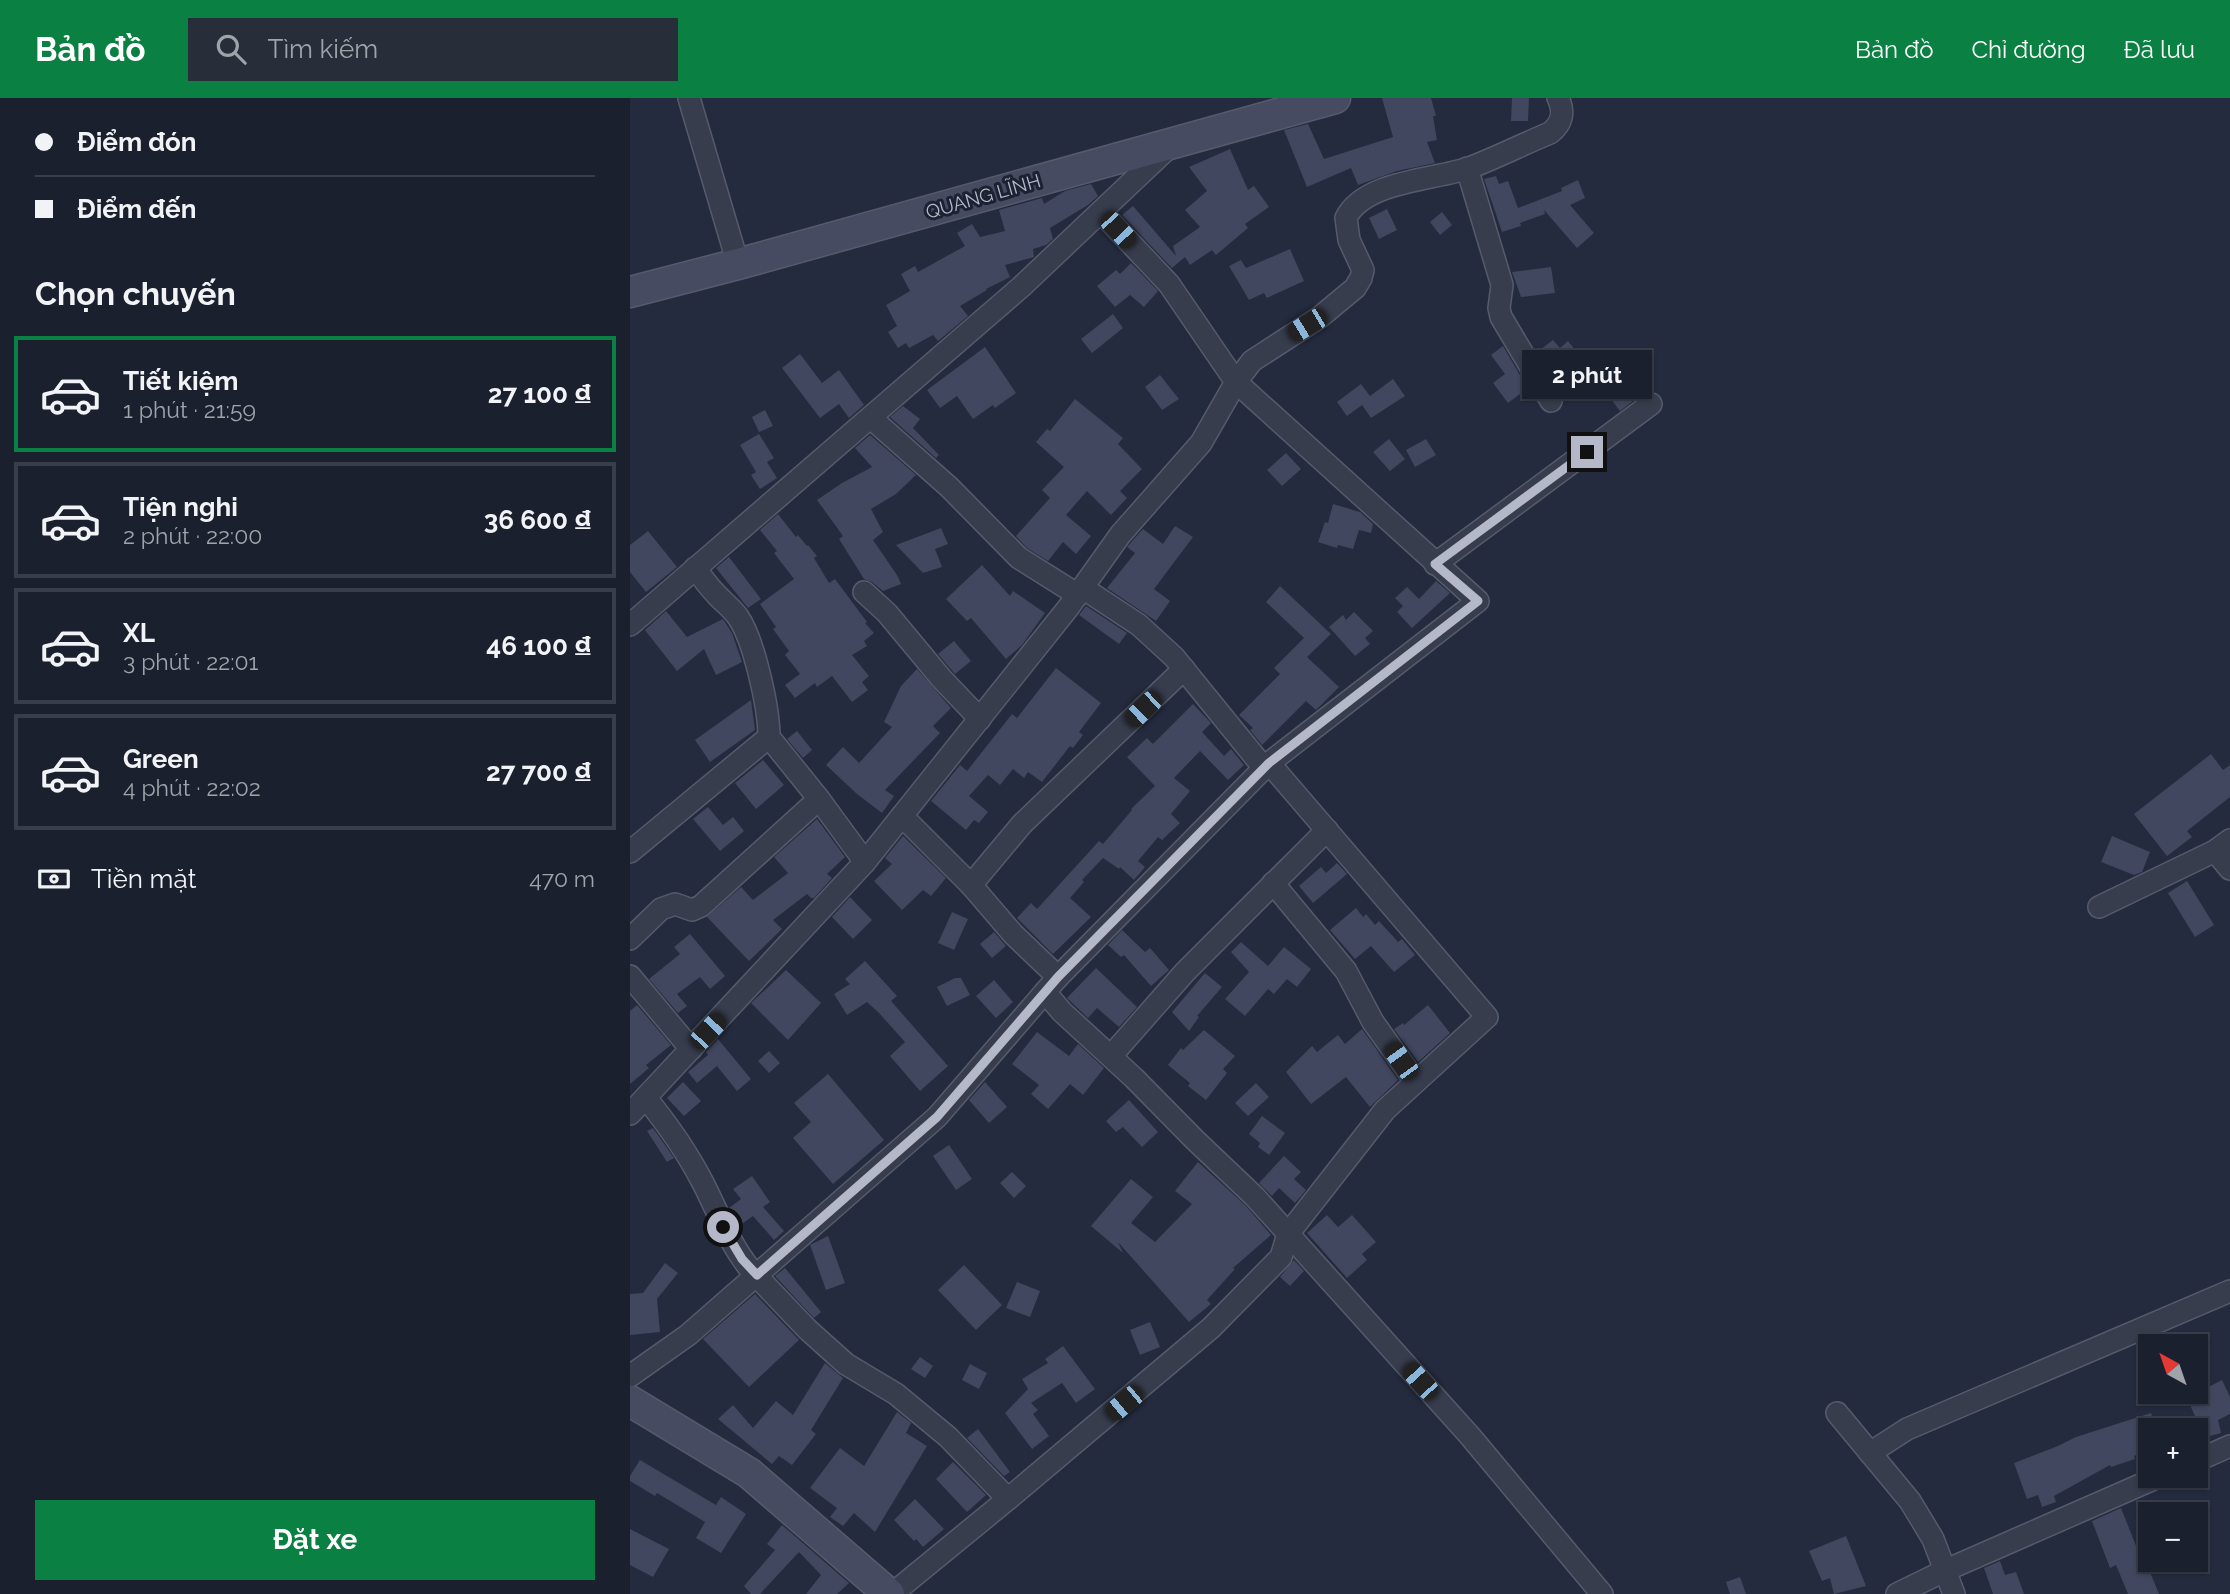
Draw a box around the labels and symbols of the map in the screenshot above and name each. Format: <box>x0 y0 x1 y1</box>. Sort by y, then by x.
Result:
street label: QUANG LĨNH <box>923 169 1043 223</box>
car <box>1096 207 1141 253</box>
car <box>1284 305 1331 345</box>
callout: 2 phút <box>1522 350 1652 400</box>
route end <box>1571 436 1603 468</box>
car <box>1121 687 1166 731</box>
car <box>686 1008 731 1054</box>
car <box>1381 1038 1422 1084</box>
route start <box>707 1211 739 1243</box>
north arrow <box>2138 1334 2208 1404</box>
car <box>1399 1358 1442 1404</box>
car <box>1102 1381 1147 1425</box>

